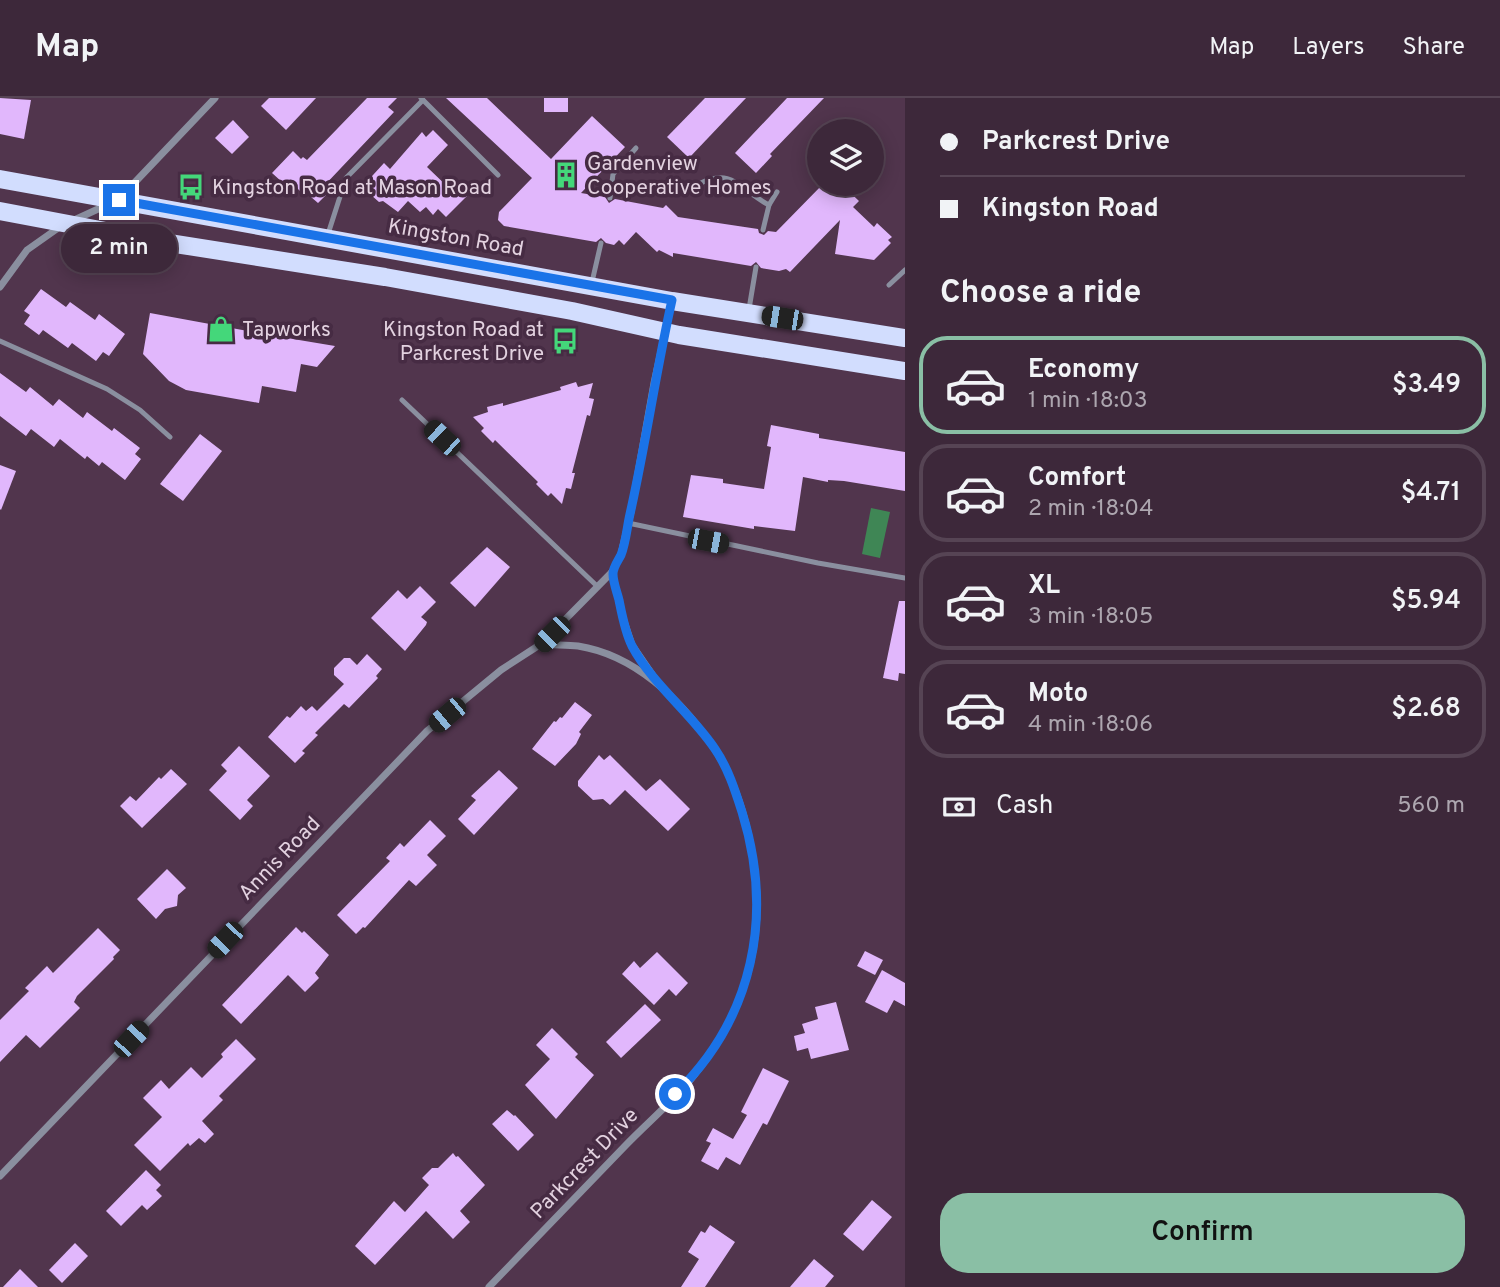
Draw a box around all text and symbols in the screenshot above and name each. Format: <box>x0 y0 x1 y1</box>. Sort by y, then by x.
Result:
text: Map <box>35 27 99 69</box>
text: Map <box>1209 33 1254 63</box>
text: Layers <box>1292 33 1364 63</box>
text: Share <box>1402 33 1465 63</box>
map controls <box>807 119 884 196</box>
button: layers <box>807 119 884 196</box>
text: Parkcrest Drive <box>982 126 1170 159</box>
place label: Gardenview Cooperative Homes <box>587 151 772 202</box>
building icon: Gardenview Cooperative Homes <box>551 160 581 190</box>
bus stop icon: Kingston Road at Mason Road <box>176 172 206 202</box>
place label: Kingston Road at Mason Road <box>212 175 492 202</box>
route end <box>103 184 135 216</box>
text: Kingston Road <box>982 193 1159 226</box>
street label: Kingston Road <box>386 213 526 264</box>
callout: 2 min <box>61 224 177 274</box>
text: 2 min <box>89 234 149 263</box>
text: Choose a ride <box>940 274 1141 314</box>
car <box>760 304 805 332</box>
shop icon: Tapworks <box>206 314 236 344</box>
place label: Tapworks <box>242 317 331 344</box>
place label: Kingston Road at Parkcrest Drive <box>383 317 544 368</box>
bus stop icon: Kingston Road at Parkcrest Drive <box>550 326 580 356</box>
icon: car <box>944 354 1007 417</box>
text: Economy <box>1028 354 1139 387</box>
text: $3.49 <box>1392 369 1461 402</box>
text: 1 min · 18:03 <box>1028 387 1147 416</box>
car <box>420 416 465 460</box>
icon: car <box>944 462 1007 525</box>
text: Comfort <box>1028 462 1126 495</box>
text: $4.71 <box>1401 477 1461 510</box>
text: 2 min · 18:04 <box>1028 495 1153 524</box>
car <box>686 527 731 555</box>
icon: car <box>944 570 1007 633</box>
text: XL <box>1028 570 1060 603</box>
text: $5.94 <box>1391 585 1461 618</box>
text: 3 min · 18:05 <box>1028 603 1153 632</box>
car <box>530 612 575 656</box>
icon: car <box>944 678 1007 741</box>
text: Moto <box>1028 678 1088 711</box>
car <box>425 693 470 737</box>
text: $2.68 <box>1391 693 1461 726</box>
text: 4 min · 18:06 <box>1028 711 1153 740</box>
icon: cash <box>940 788 978 826</box>
text: Cash <box>996 790 1053 823</box>
text: 560 m <box>1397 792 1465 821</box>
street label: Annis Road <box>233 811 327 907</box>
car <box>203 918 248 962</box>
car <box>109 1016 154 1062</box>
route start <box>659 1078 691 1110</box>
street label: Parkcrest Drive <box>525 1103 645 1225</box>
button: Confirm <box>940 1193 1465 1273</box>

